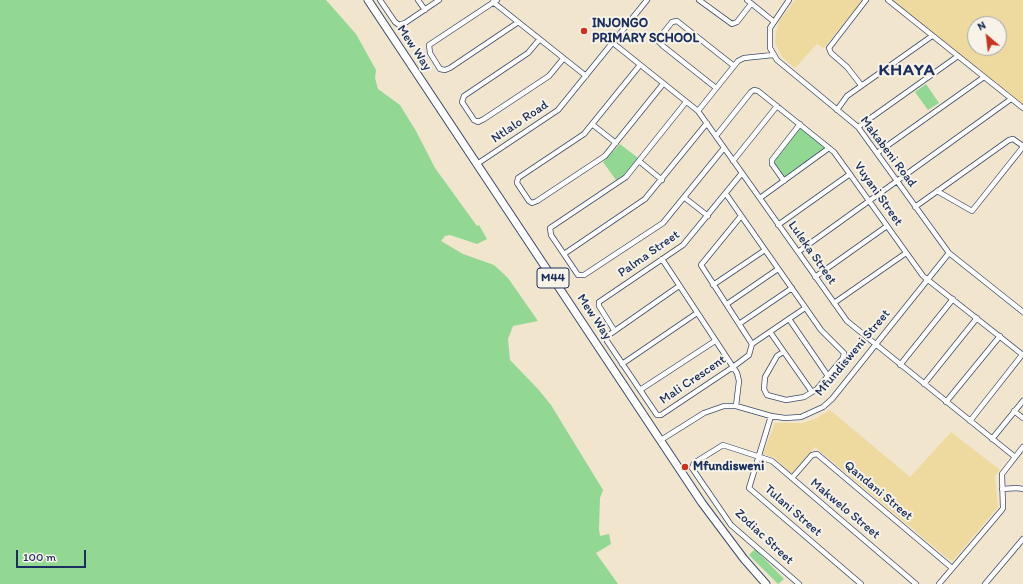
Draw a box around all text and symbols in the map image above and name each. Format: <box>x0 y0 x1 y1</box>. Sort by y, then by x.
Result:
place label: INJONGO PRIMARY SCHOOL <box>592 16 699 47</box>
north arrow <box>967 16 1007 56</box>
text: N <box>975 18 988 33</box>
street label: Mew Way <box>393 22 435 74</box>
marker: INJONGO PRIMARY SCHOOL <box>579 26 589 36</box>
district label: KHAYA <box>877 61 937 81</box>
street label: Ntlalo Road <box>489 97 551 147</box>
street label: Makabeni Road <box>856 113 920 191</box>
street label: Vuyani Street <box>850 159 906 229</box>
street label: Luleka Street <box>784 218 840 288</box>
street label: Palma Street <box>615 227 683 281</box>
road number: M44 <box>537 268 569 288</box>
street label: Mew Way <box>573 291 615 343</box>
street label: Mfundisweni Street <box>812 306 894 400</box>
street label: Mali Crescent <box>657 352 729 408</box>
street label: Qandani Street <box>840 458 916 524</box>
place label: Mfundisweni <box>693 459 764 475</box>
marker: Mfundisweni <box>680 462 690 472</box>
street label: Makwelo Street <box>807 475 883 543</box>
street label: Tulani Street <box>761 482 825 540</box>
street label: Zodiac Street <box>731 506 797 568</box>
scale bar <box>18 542 88 568</box>
text: 100 m <box>23 550 56 564</box>

